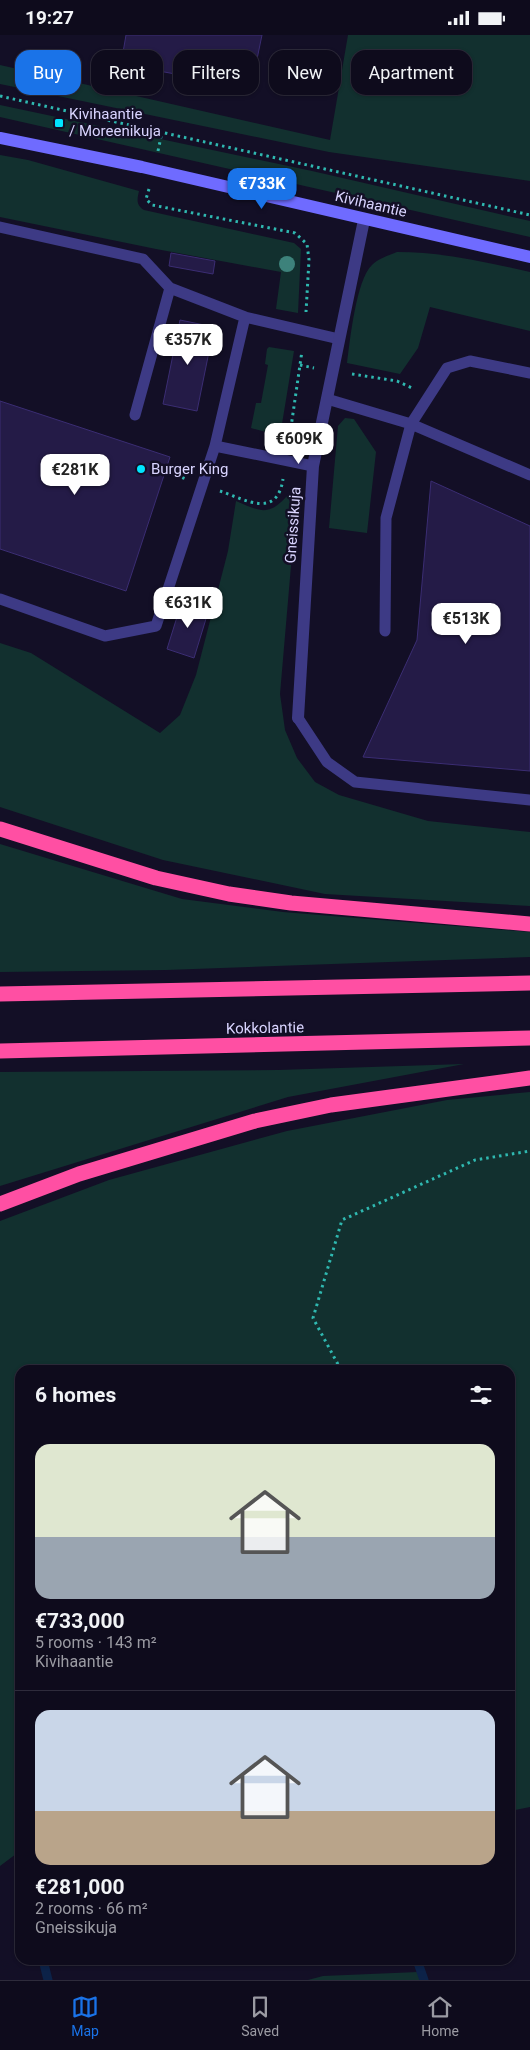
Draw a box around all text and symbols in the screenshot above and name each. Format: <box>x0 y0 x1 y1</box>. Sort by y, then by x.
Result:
text: 19:27 <box>25 6 74 29</box>
chip: Buy <box>15 50 81 95</box>
chip: Rent <box>91 50 163 95</box>
chip: Filters <box>173 50 259 95</box>
chip: New <box>269 50 341 95</box>
chip: Apartment <box>351 50 472 95</box>
place label: Kivihaantie / Moreenikuja <box>69 105 161 140</box>
marker: Kivihaantie / Moreenikuja <box>53 117 65 129</box>
pin: €733K <box>227 167 297 210</box>
text: €733K <box>239 174 285 193</box>
street label: Kivihaantie <box>333 187 409 221</box>
pin: €357K <box>153 323 223 366</box>
text: €357K <box>165 330 211 349</box>
pin: €609K <box>264 423 334 465</box>
text: €609K <box>276 429 322 448</box>
pin: €281K <box>40 453 110 496</box>
text: €281K <box>52 460 98 479</box>
place label: Burger King <box>151 460 229 478</box>
marker: Burger King <box>135 463 147 475</box>
street label: Gneissikuja <box>281 486 305 564</box>
pin: €631K <box>153 587 223 629</box>
text: €631K <box>165 593 211 612</box>
pin: €513K <box>431 603 501 645</box>
text: €513K <box>443 609 489 628</box>
street label: Kokkolantie <box>226 1018 304 1038</box>
icon: filters <box>467 1381 495 1409</box>
text: 6 homes <box>35 1383 116 1407</box>
icon: home <box>220 1477 310 1567</box>
text: €733,000 <box>35 1609 125 1633</box>
text: 5 rooms · 143 m² <box>35 1633 157 1652</box>
text: Kivihaantie <box>35 1652 113 1671</box>
icon: home <box>220 1742 310 1832</box>
text: €281,000 <box>35 1875 125 1899</box>
text: 2 rooms · 66 m² <box>35 1899 148 1918</box>
text: Gneissikuja <box>35 1918 117 1937</box>
tab: Map <box>71 1993 99 2039</box>
tab: Saved <box>241 1993 279 2039</box>
tab: Home <box>421 1993 459 2039</box>

